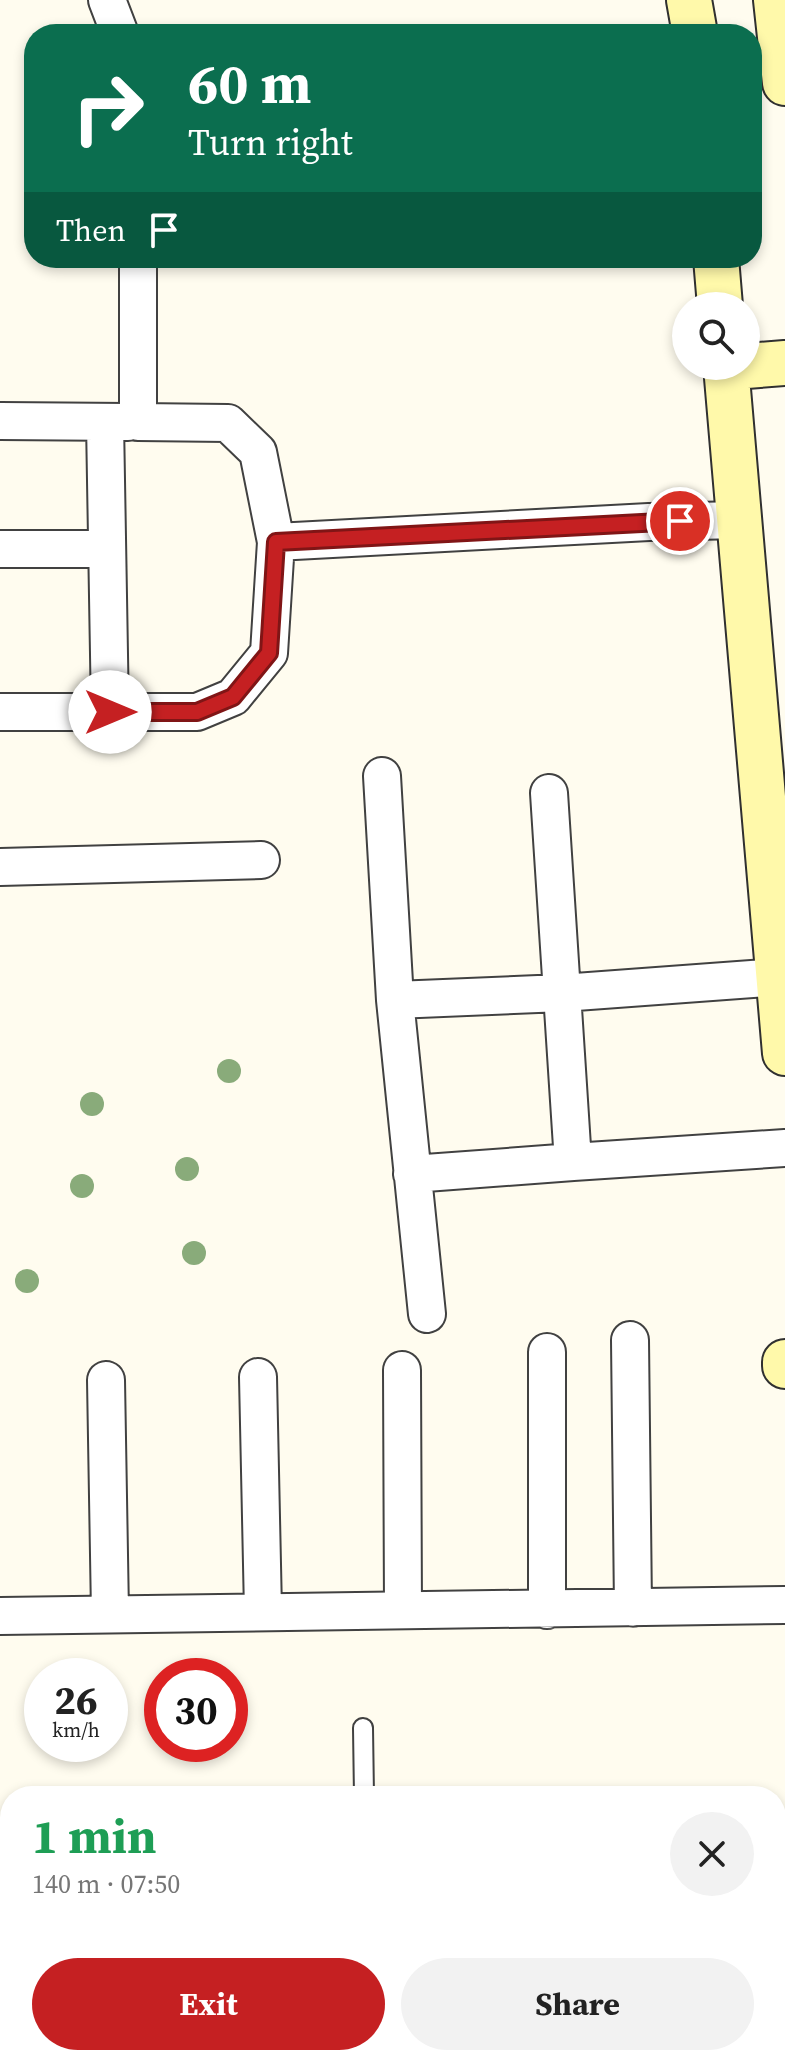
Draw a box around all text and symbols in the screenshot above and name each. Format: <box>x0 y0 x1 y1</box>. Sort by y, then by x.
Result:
text: 60 m <box>188 45 311 122</box>
icon: right <box>56 56 160 160</box>
text: Turn right <box>188 118 353 167</box>
icon: arrive <box>142 208 186 252</box>
text: Then <box>56 210 126 251</box>
map controls <box>672 292 760 380</box>
button: search <box>672 292 760 380</box>
pin <box>646 487 714 555</box>
icon: arrive <box>658 499 702 543</box>
position arrow <box>68 670 152 754</box>
speed limit sign: 30 <box>144 1658 248 1762</box>
text: 26 <box>54 1673 98 1727</box>
text: km/h <box>52 1716 100 1744</box>
text: 1 min <box>32 1803 157 1869</box>
button: close <box>670 1812 754 1896</box>
text: 140 m · 07:50 <box>32 1866 180 1902</box>
button: Exit <box>32 1958 385 2050</box>
button: Share <box>401 1958 754 2050</box>

